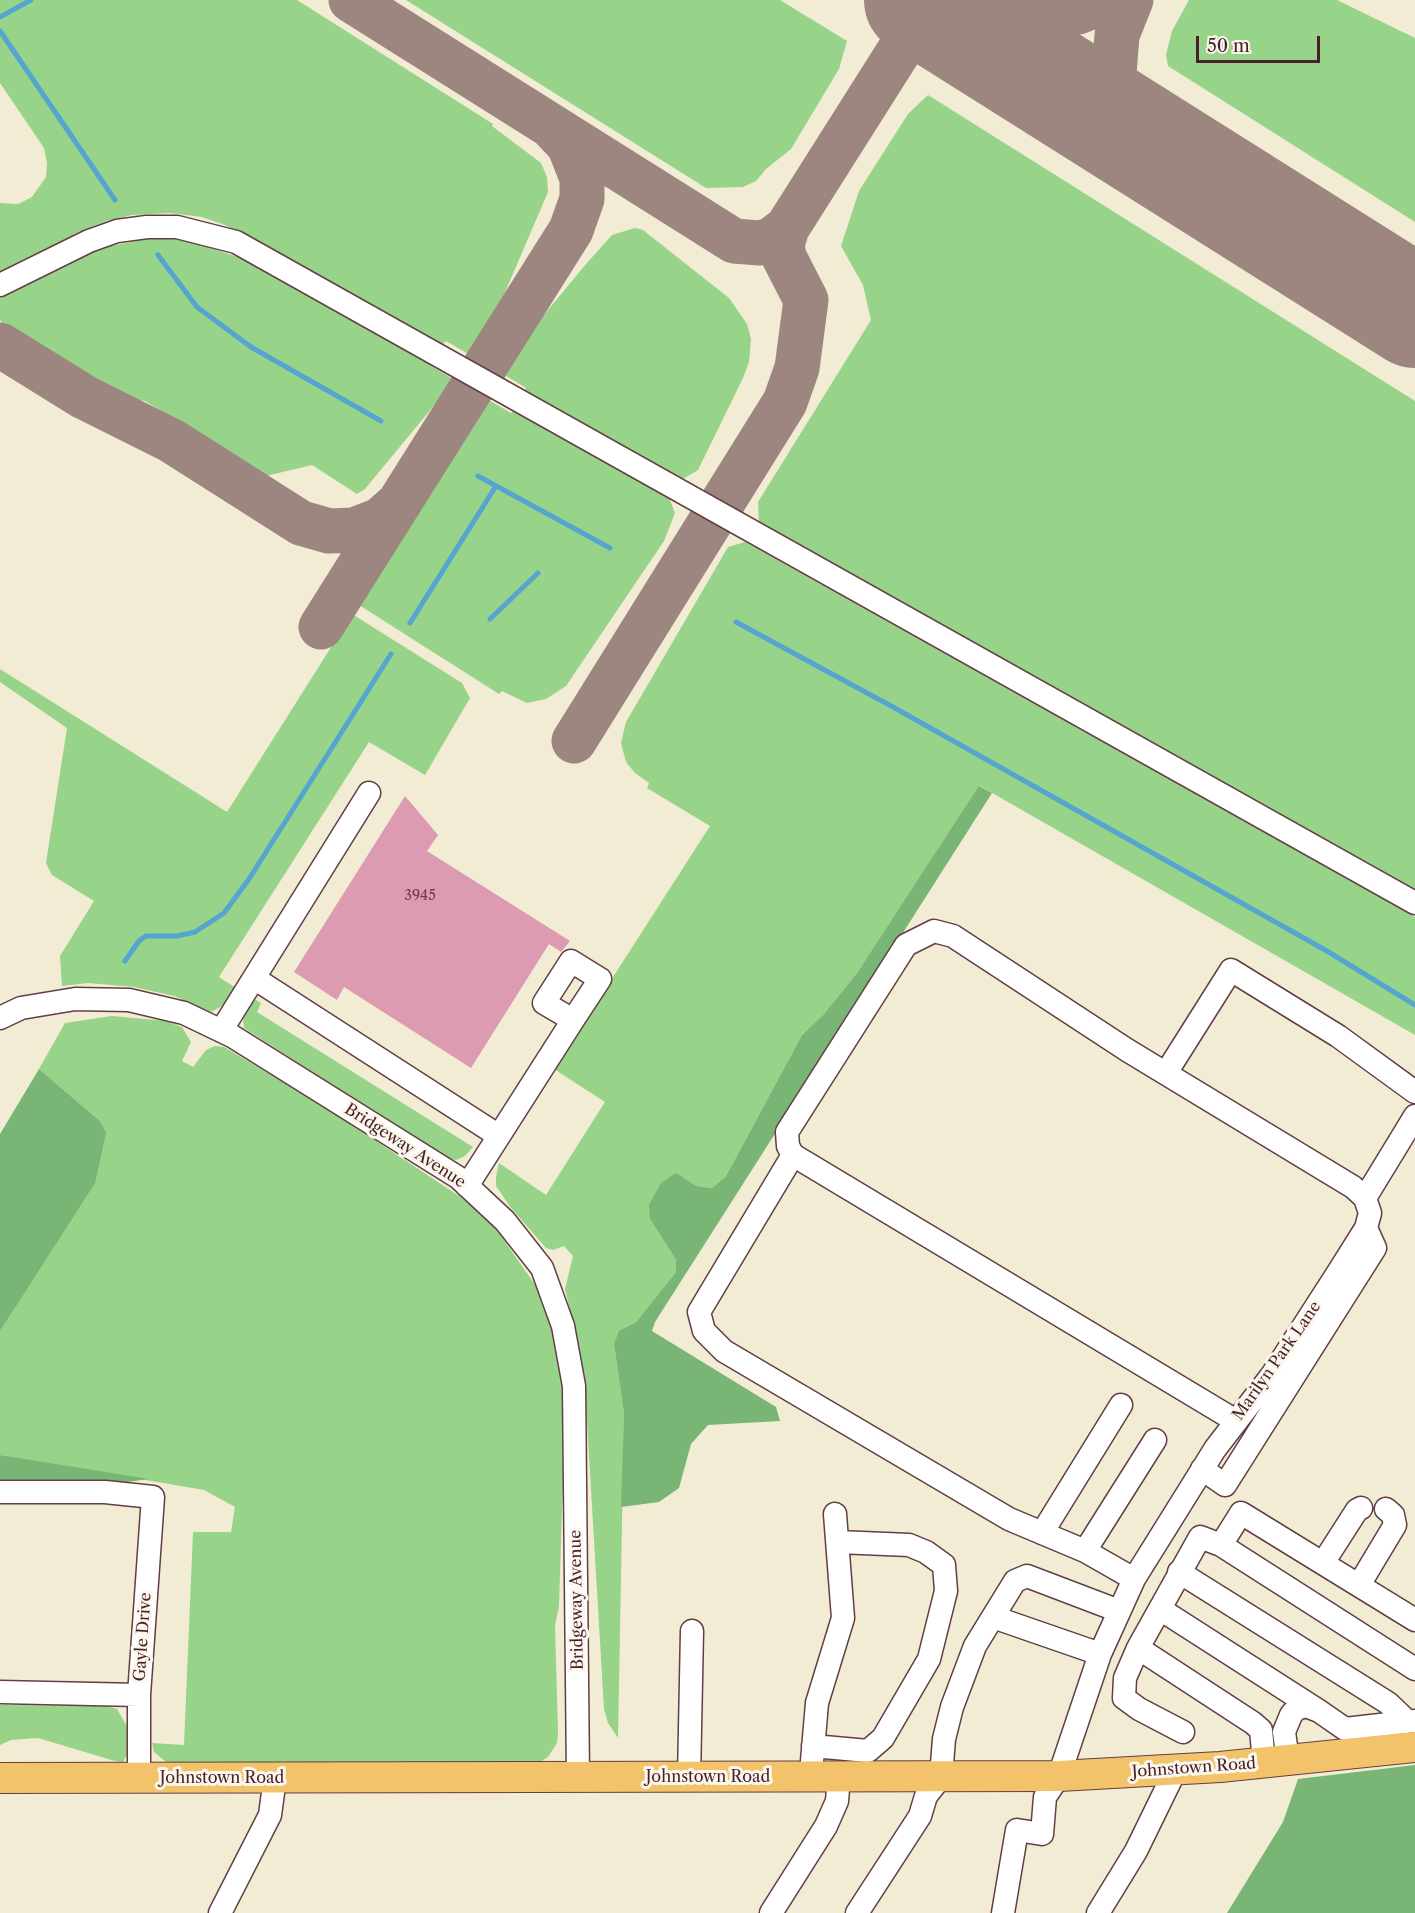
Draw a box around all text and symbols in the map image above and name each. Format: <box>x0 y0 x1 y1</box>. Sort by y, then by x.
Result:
scale bar <box>1199 24 1324 62</box>
text: 50 m <box>1207 35 1250 57</box>
house number: 3945 <box>404 888 436 904</box>
street label: Bridgeway Avenue <box>341 1100 469 1192</box>
street label: Marilyn Park Lane <box>1229 1298 1325 1424</box>
street label: Bridgeway Avenue <box>566 1530 588 1670</box>
street label: Gayle Drive <box>130 1592 156 1682</box>
street label: Johnstown Road <box>1131 1754 1257 1782</box>
street label: Johnstown Road <box>646 1767 770 1787</box>
street label: Johnstown Road <box>160 1768 284 1788</box>

